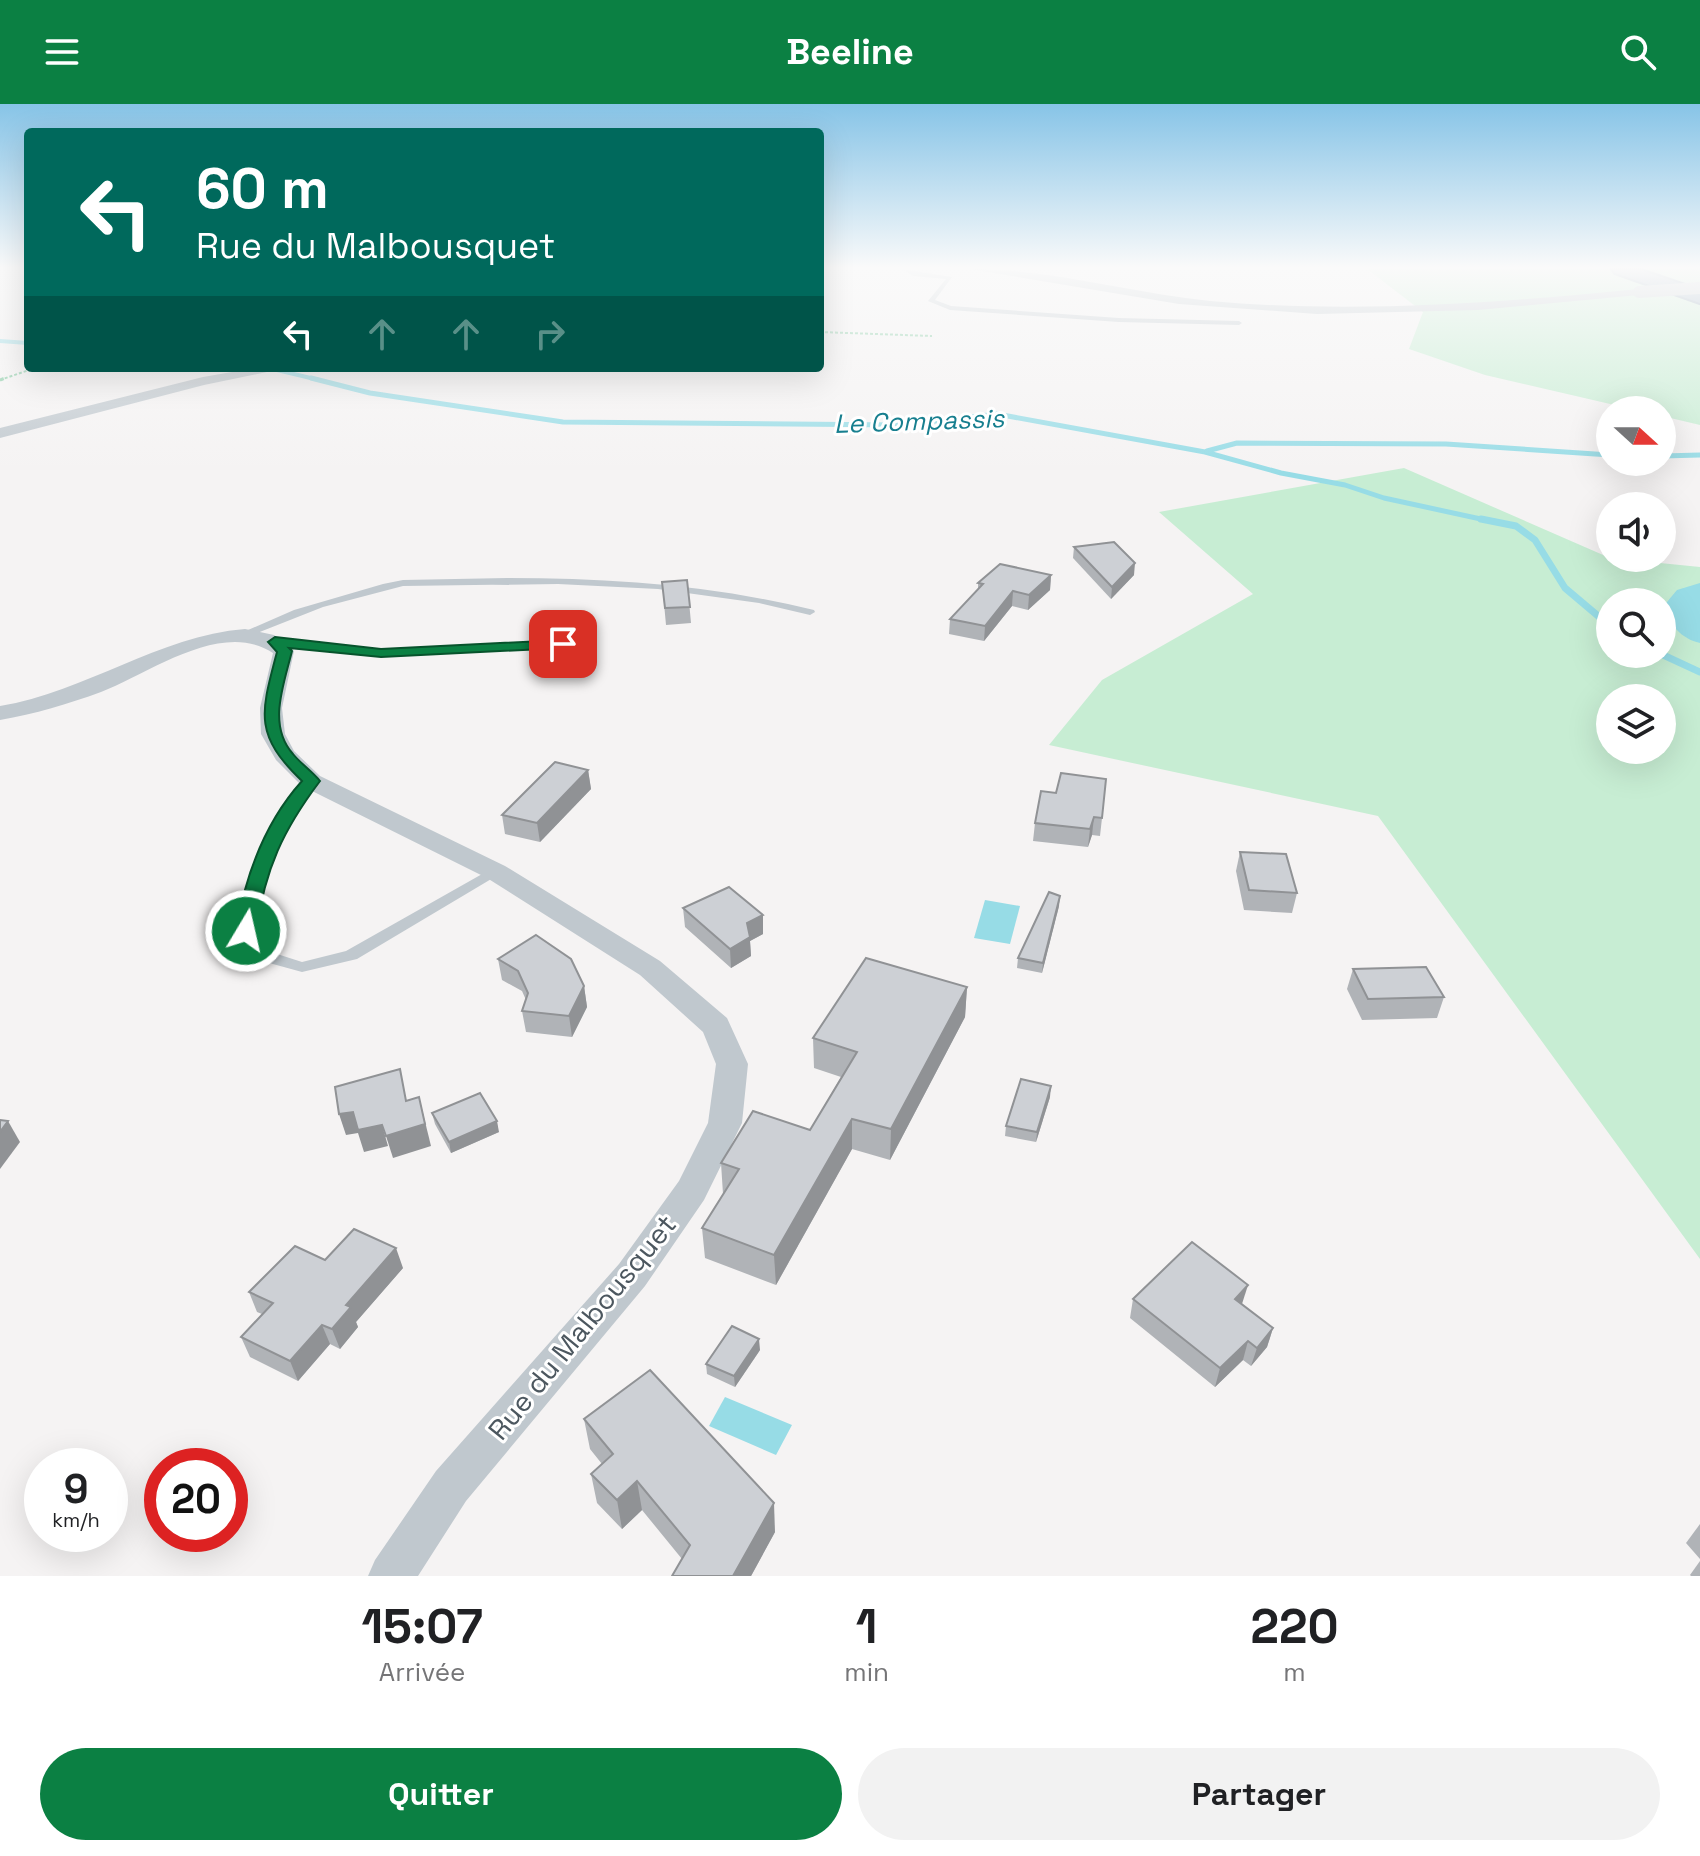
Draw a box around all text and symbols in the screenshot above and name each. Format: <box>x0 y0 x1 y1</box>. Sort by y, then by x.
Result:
text: Beeline <box>786 29 914 75</box>
icon: menu <box>40 30 84 74</box>
icon: search <box>1616 30 1660 74</box>
text: 60 m <box>196 153 329 224</box>
icon: left <box>64 160 168 264</box>
text: Rue du Malbousquet <box>196 223 555 269</box>
icon: left <box>276 312 320 356</box>
icon: ahead <box>360 312 404 356</box>
icon: ahead <box>444 312 488 356</box>
icon: right <box>528 312 572 356</box>
north arrow <box>1596 396 1676 476</box>
map controls <box>1596 396 1676 764</box>
water label: Le Compassis <box>833 401 1006 441</box>
button: sound <box>1596 492 1676 572</box>
button: search <box>1596 588 1676 668</box>
pin <box>529 610 597 678</box>
icon: arrive <box>541 622 585 666</box>
button: layers <box>1596 684 1676 764</box>
position arrow <box>204 889 288 973</box>
street label: Rue du Malbousquet <box>480 1207 684 1447</box>
speed limit sign: 20 <box>144 1448 248 1552</box>
text: 9 <box>64 1464 88 1515</box>
text: km/h <box>52 1507 100 1533</box>
text: 15:07 <box>361 1596 483 1657</box>
text: 1 <box>856 1596 878 1657</box>
text: 220 <box>1250 1596 1339 1657</box>
text: Arrivée <box>379 1655 465 1689</box>
text: min <box>844 1655 889 1689</box>
text: m <box>1283 1655 1306 1689</box>
button: Quitter <box>40 1748 842 1840</box>
button: Partager <box>858 1748 1660 1840</box>

